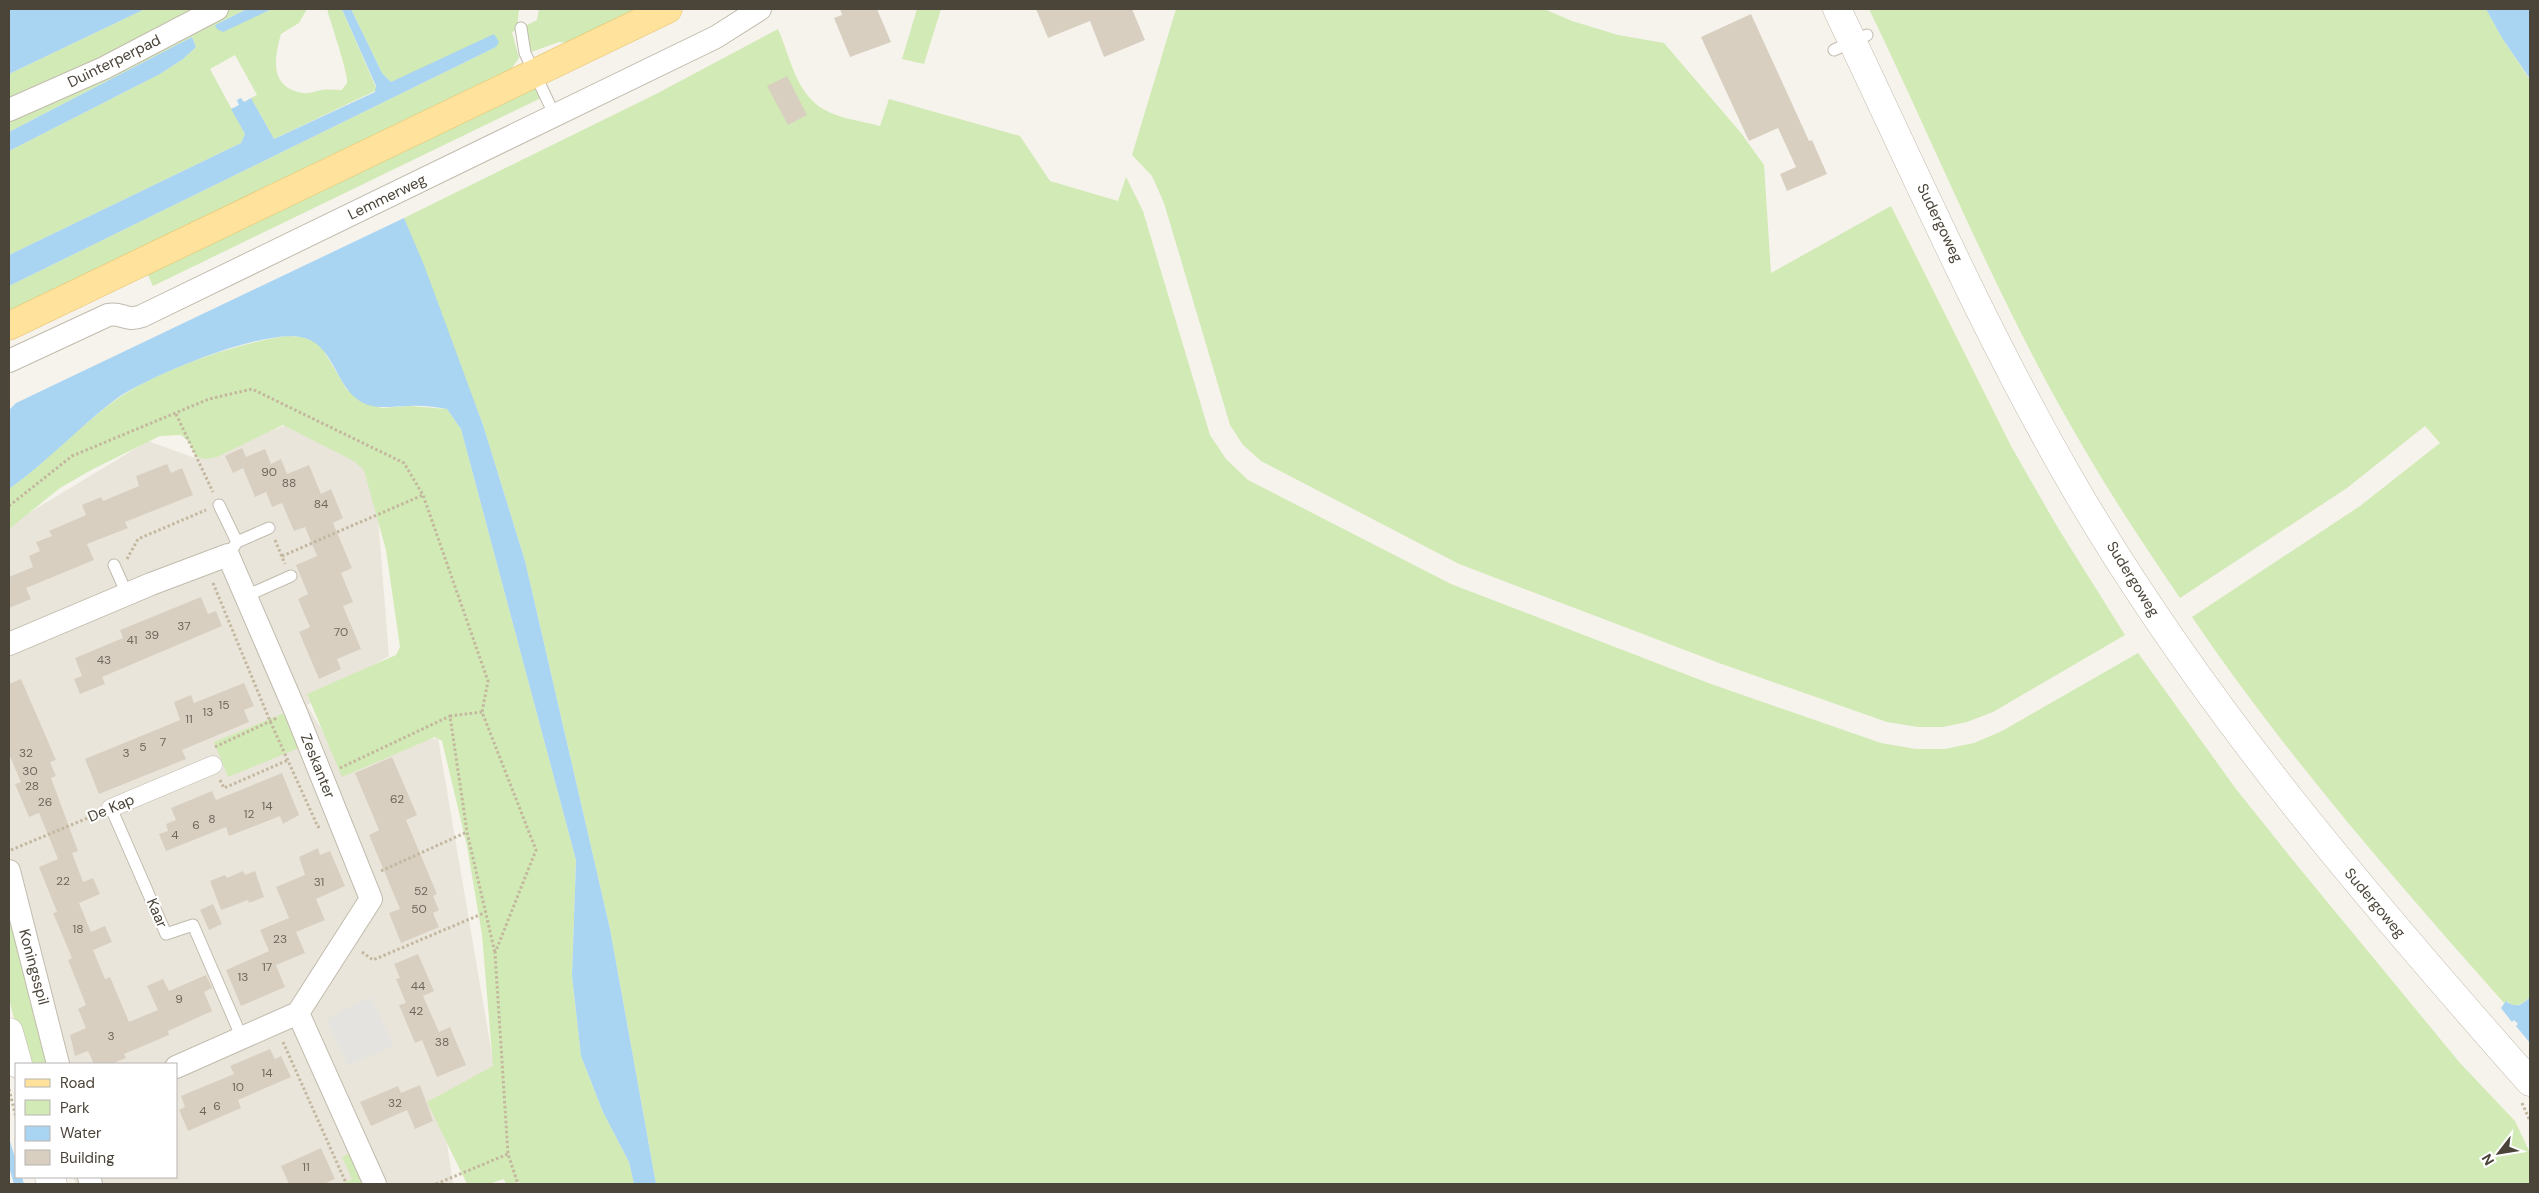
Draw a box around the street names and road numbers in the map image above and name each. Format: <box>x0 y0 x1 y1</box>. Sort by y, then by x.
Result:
street label: Duinterperpad <box>64 30 164 92</box>
street label: Lemmerweg <box>344 169 430 225</box>
street label: Sudergoweg <box>1912 180 1968 266</box>
street label: Sudergoweg <box>2102 538 2164 620</box>
street label: Zeskanter <box>296 731 340 802</box>
street label: De Kap <box>85 789 137 827</box>
street label: Sudergoweg <box>2340 864 2410 942</box>
street label: Kaar <box>142 895 172 931</box>
street label: Koningsspil <box>14 927 54 1007</box>

